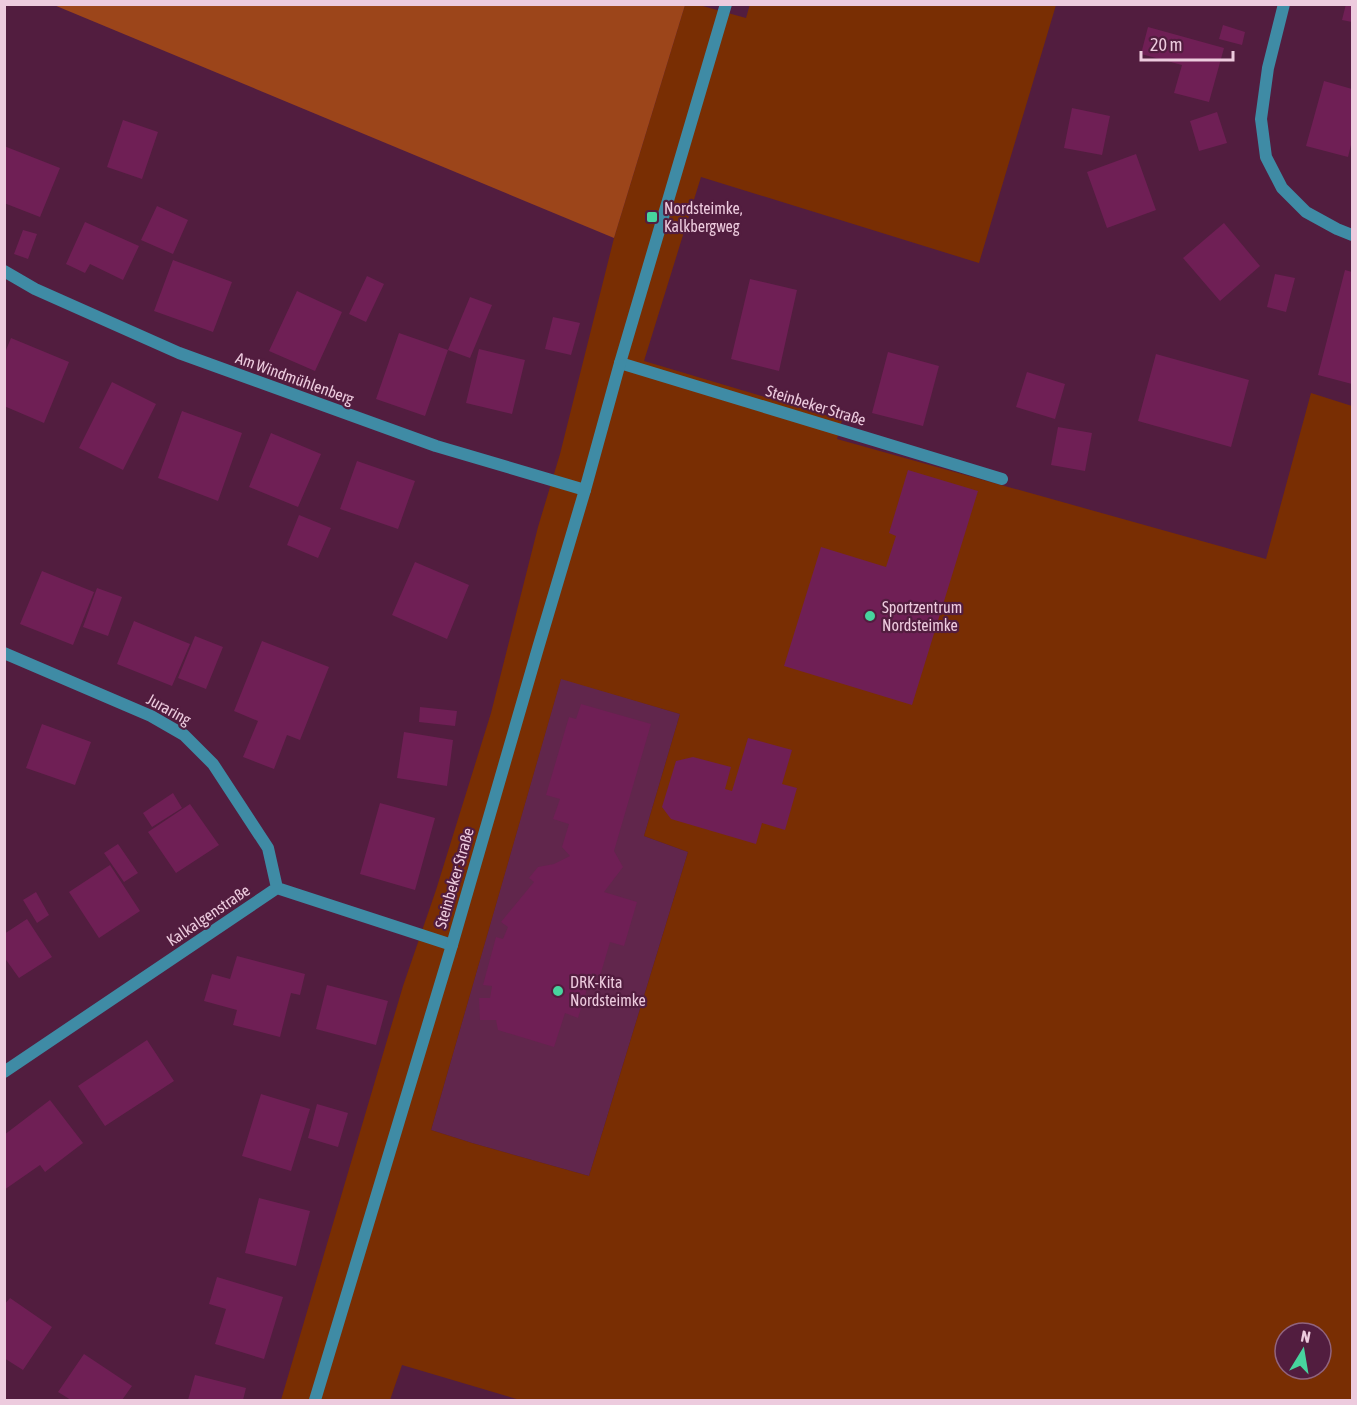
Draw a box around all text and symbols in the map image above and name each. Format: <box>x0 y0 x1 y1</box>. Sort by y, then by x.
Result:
scale bar <box>1141 24 1232 62</box>
text: 20 m <box>1150 34 1182 55</box>
place label: Nordsteimke, Kalkbergweg <box>664 199 743 236</box>
marker: Nordsteimke, Kalkbergweg <box>645 210 659 224</box>
street label: Am Windmühlenberg <box>233 348 357 409</box>
street label: Steinbeker Straße <box>764 381 868 429</box>
place label: Sportzentrum Nordsteimke <box>882 598 962 634</box>
marker: Sportzentrum Nordsteimke <box>863 609 877 623</box>
street label: Juraring <box>143 690 194 729</box>
street label: Steinbeker Straße <box>431 826 477 930</box>
street label: Kalkalgenstraße <box>163 881 253 950</box>
place label: DRK-Kita Nordsteimke <box>570 973 646 1009</box>
marker: DRK-Kita Nordsteimke <box>551 984 565 998</box>
north arrow <box>1273 1321 1333 1381</box>
text: N <box>1300 1327 1312 1346</box>

